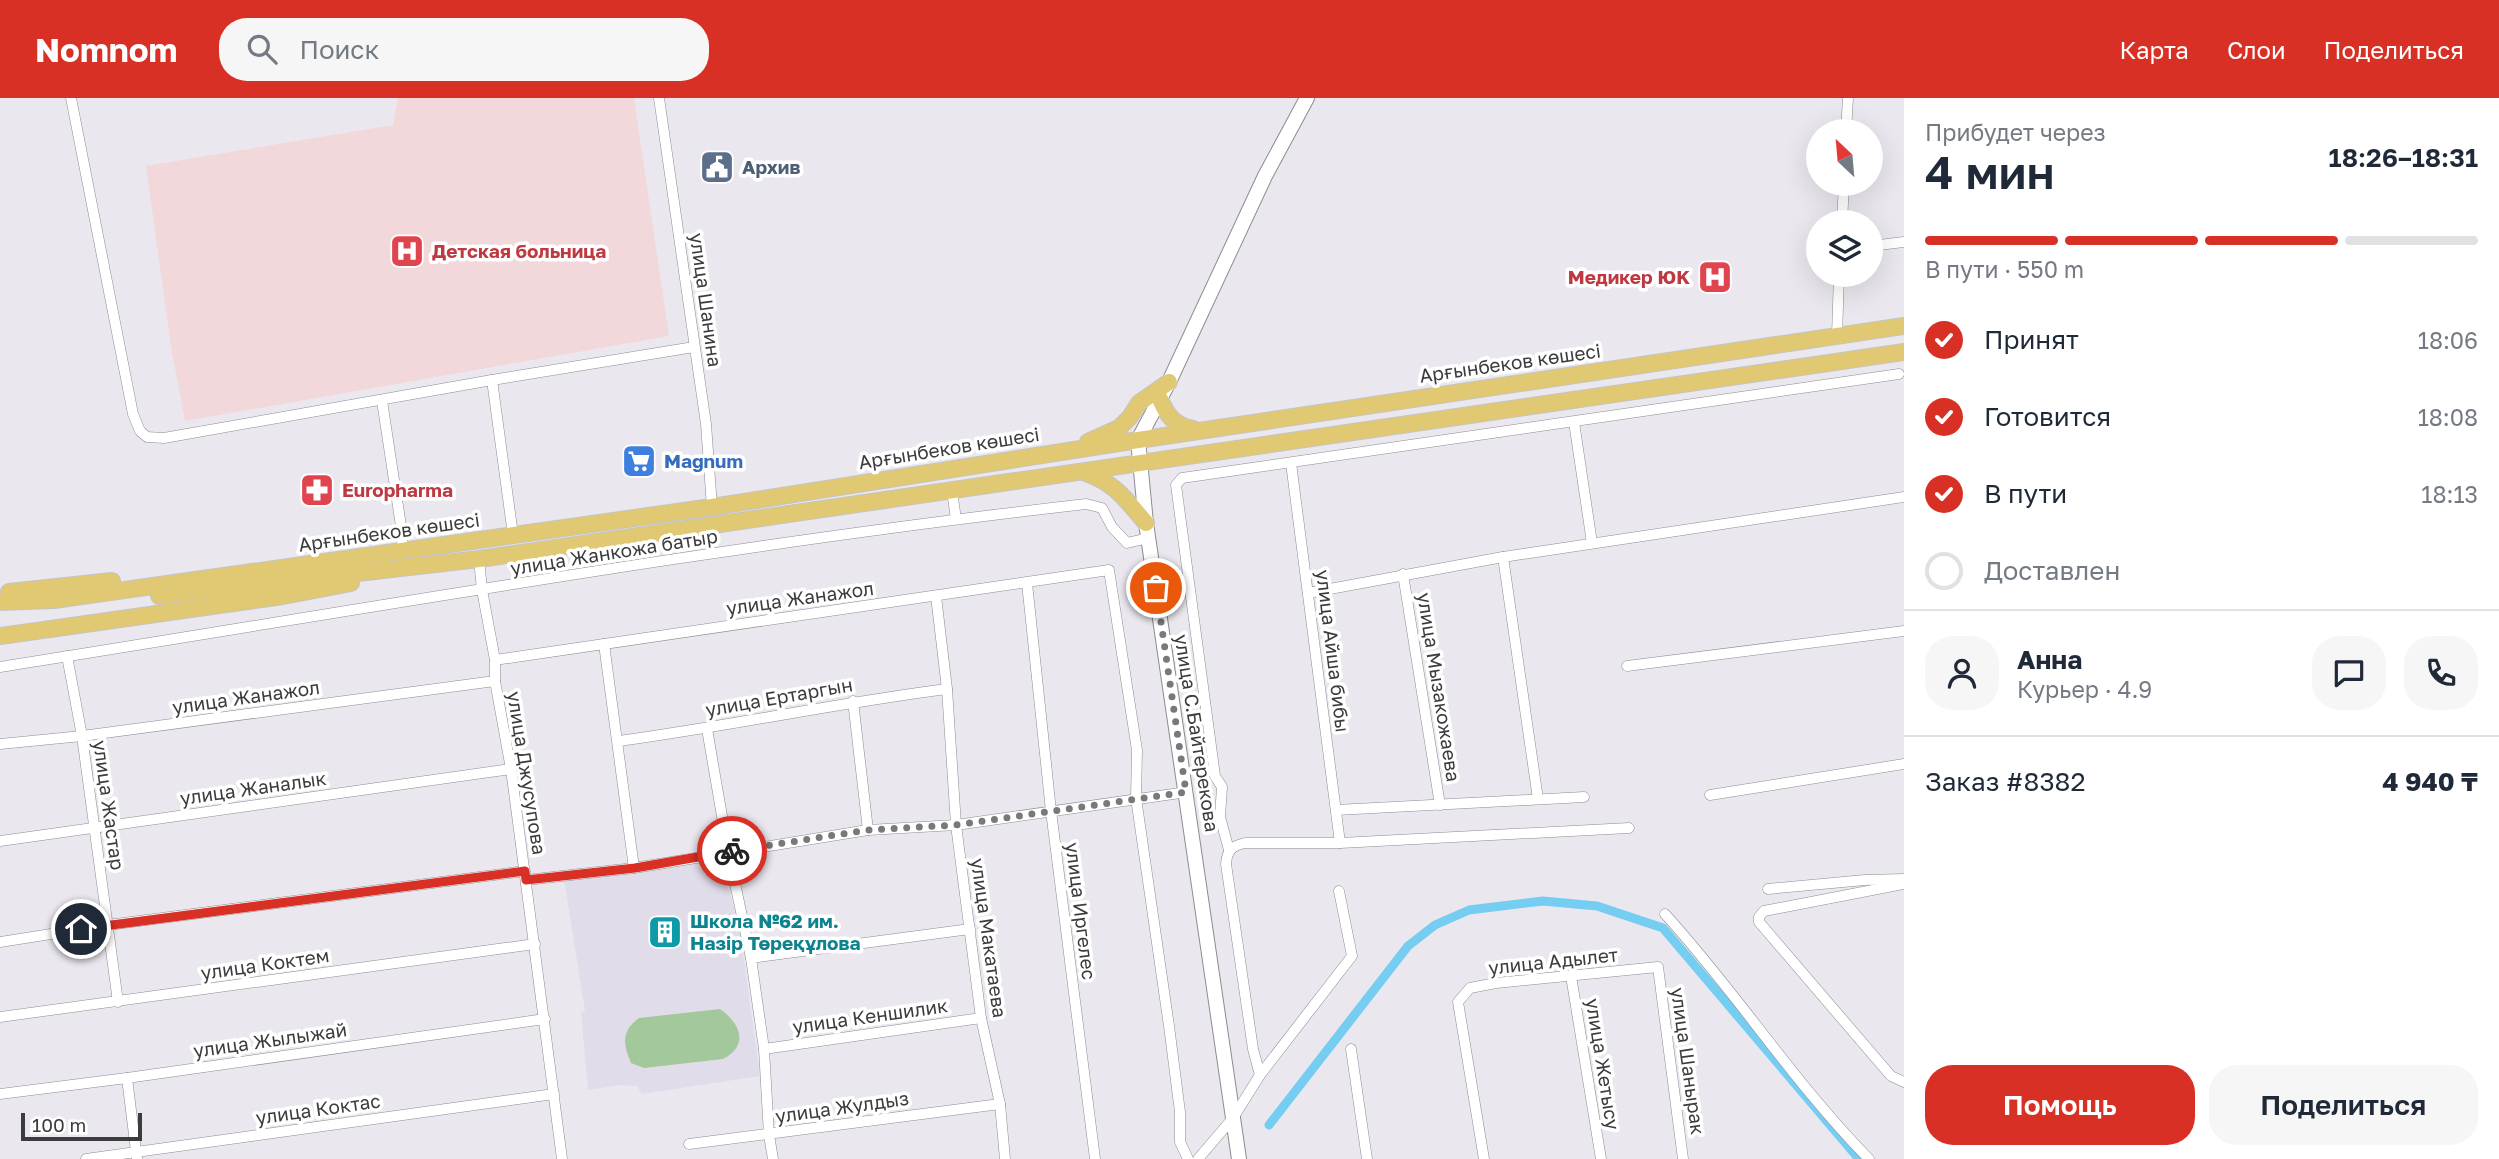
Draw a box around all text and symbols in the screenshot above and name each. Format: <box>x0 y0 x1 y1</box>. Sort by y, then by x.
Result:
search box <box>219 18 709 81</box>
text: Nomnom <box>35 30 177 69</box>
icon: search <box>243 30 281 68</box>
text: Поиск <box>299 34 380 65</box>
text: Карта <box>2119 35 2189 64</box>
text: Слои <box>2227 35 2286 64</box>
text: Поделиться <box>2324 35 2464 64</box>
text: Прибудет через <box>1925 118 2106 146</box>
north arrow <box>1806 119 1883 196</box>
map controls <box>1806 119 1883 287</box>
text: 18:26–18:31 <box>2329 142 2478 173</box>
text: 4 мин <box>1925 144 2055 199</box>
public building icon: Архив <box>698 148 736 186</box>
place label: Архив <box>742 155 800 178</box>
button: layers <box>1806 210 1883 287</box>
street label: улица Шанина <box>686 231 727 368</box>
hospital icon: Детская больница <box>388 232 426 270</box>
place label: Детская больница <box>432 239 606 262</box>
text: В пути · 550 m <box>1925 255 2084 283</box>
hospital icon: Медикер ЮK <box>1696 258 1734 296</box>
place label: Медикер ЮK <box>1568 265 1690 288</box>
icon: check <box>1925 321 1963 359</box>
text: Принят <box>1984 324 2079 355</box>
text: 18:06 <box>2418 326 2478 354</box>
street label: Арғынбеков көшесі <box>1418 338 1602 387</box>
icon: check <box>1925 398 1963 436</box>
text: Готовится <box>1984 401 2111 432</box>
text: 18:08 <box>2418 403 2478 431</box>
street label: Арғынбеков көшесі <box>857 422 1041 473</box>
supermarket icon: Magnum <box>620 442 658 480</box>
place label: Magnum <box>664 449 743 472</box>
pharmacy icon: Europharma <box>298 471 336 509</box>
icon: check <box>1925 475 1963 513</box>
place label: Europharma <box>342 478 453 501</box>
text: В пути <box>1984 478 2067 509</box>
text: 18:13 <box>2421 480 2478 508</box>
street label: Арғынбеков көшесі <box>297 507 481 556</box>
street label: улица Жанкожа батыр <box>509 524 719 579</box>
text: Доставлен <box>1984 555 2120 586</box>
pin <box>1126 558 1186 618</box>
street label: улица Айша бибы <box>1312 568 1355 734</box>
icon: bag <box>1137 569 1175 607</box>
street label: улица Жанажол <box>725 576 875 619</box>
street label: улица Мызакожаева <box>1413 591 1466 783</box>
street label: улица С.Байтерекова <box>1171 632 1224 833</box>
button: person <box>1925 636 1999 710</box>
button: chat <box>2312 636 2386 710</box>
button: phone <box>2404 636 2478 710</box>
text: Анна <box>2017 644 2082 675</box>
street label: улица Ертаргын <box>704 672 854 721</box>
street label: улица Жанажол <box>171 675 321 718</box>
text: Курьер · 4.9 <box>2017 675 2152 703</box>
street label: улица Джусупова <box>503 690 552 856</box>
street label: улица Жастар <box>89 739 130 871</box>
street label: улица Жаналык <box>178 766 328 809</box>
text: Заказ #8382 <box>1925 766 2086 797</box>
text: 4 940 ₸ <box>2382 766 2478 797</box>
courier <box>697 816 767 886</box>
icon: bike <box>713 832 751 870</box>
street label: улица Иргелес <box>1062 841 1101 981</box>
street label: улица Макатаева <box>967 857 1012 1019</box>
pin <box>51 899 111 959</box>
place label: Школа №62 им. Назір Төреқұлова <box>690 909 860 954</box>
icon: home <box>62 910 100 948</box>
building icon: Школа №62 им. Назір Төреқұлова <box>646 913 684 951</box>
street label: улица Адылет <box>1487 942 1619 979</box>
street label: улица Коктем <box>199 943 331 984</box>
street label: улица Шанырак <box>1667 986 1710 1136</box>
street label: улица Кеншилик <box>791 993 949 1038</box>
street label: улица Жетысу <box>1582 996 1625 1132</box>
street label: улица Жылыжай <box>192 1017 348 1062</box>
button: Помощь <box>1925 1065 2195 1145</box>
button: Поделиться <box>2209 1065 2478 1145</box>
street label: улица Жулдыз <box>774 1086 910 1127</box>
street label: улица Коктас <box>254 1088 382 1129</box>
scale bar <box>21 1110 142 1142</box>
text: 100 m <box>32 1113 86 1136</box>

